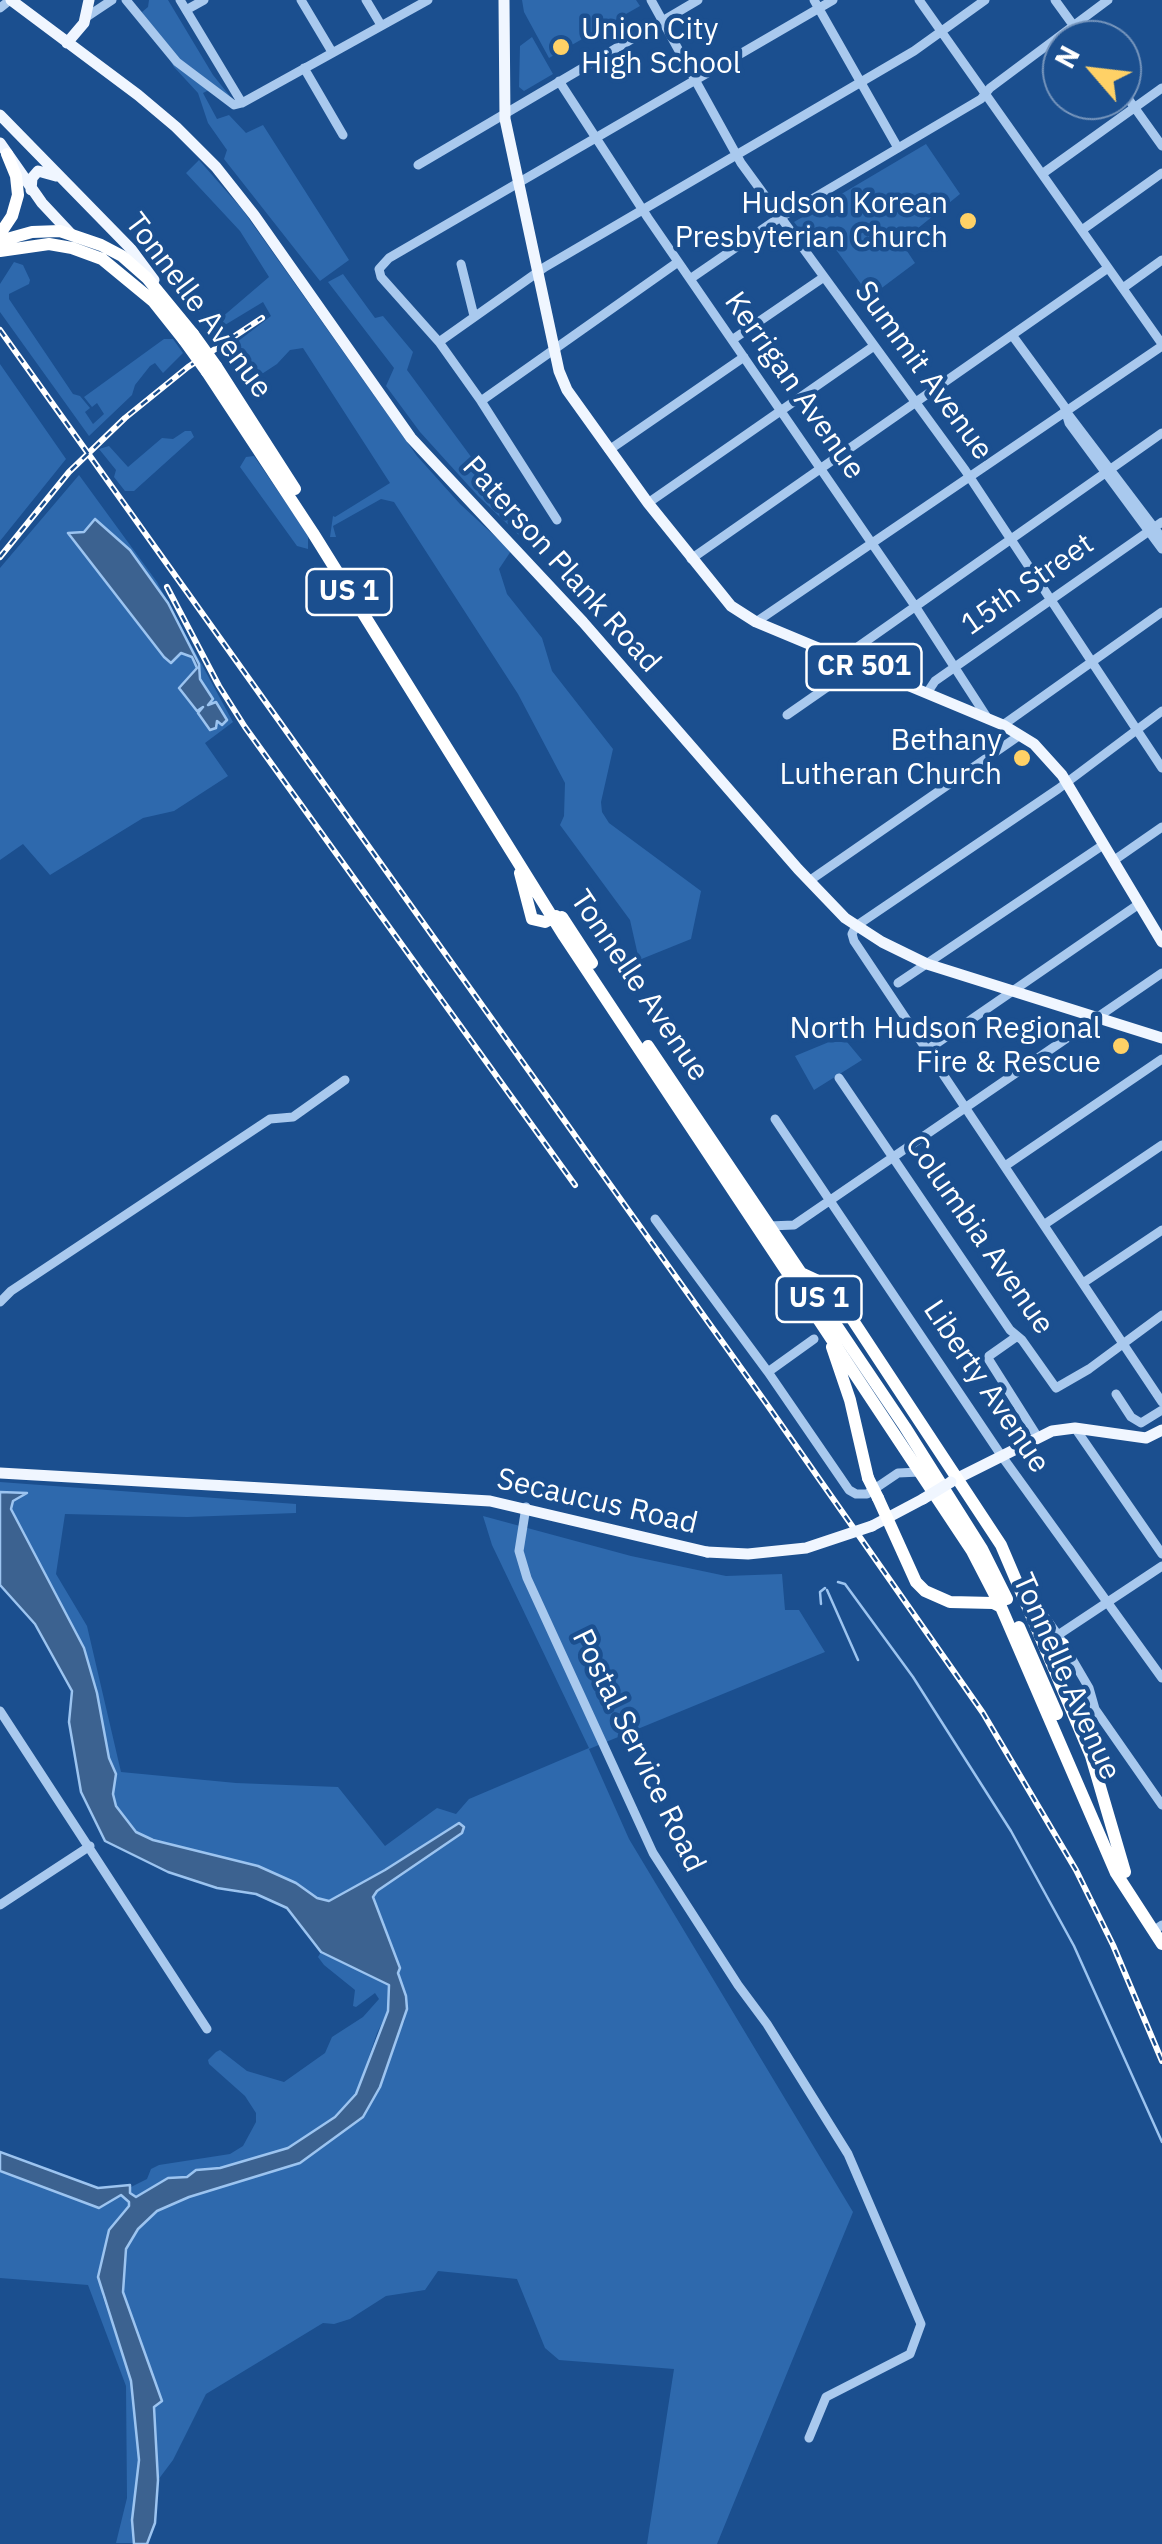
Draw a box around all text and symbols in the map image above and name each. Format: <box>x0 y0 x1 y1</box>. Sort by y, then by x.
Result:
place label: Union City High School <box>581 12 741 82</box>
north arrow <box>1042 20 1142 120</box>
marker: Union City High School <box>550 36 572 58</box>
text: N <box>1046 39 1088 74</box>
place label: Hudson Korean Presbyterian Church <box>675 186 948 256</box>
street label: Tonnelle Avenue <box>117 206 279 406</box>
marker: Hudson Korean Presbyterian Church <box>957 210 979 232</box>
street label: Summit Avenue <box>846 275 1000 467</box>
street label: Kerrigan Avenue <box>716 285 872 487</box>
street label: Paterson Plank Road <box>454 449 668 681</box>
street label: 15th Street <box>955 526 1101 644</box>
road number: US 1 <box>306 569 392 615</box>
road number: CR 501 <box>806 644 922 690</box>
place label: Bethany Lutheran Church <box>779 723 1002 794</box>
marker: Bethany Lutheran Church <box>1011 747 1033 769</box>
street label: Tonnelle Avenue <box>562 884 716 1088</box>
place label: North Hudson Regional Fire & Rescue <box>789 1011 1101 1082</box>
marker: North Hudson Regional Fire & Rescue <box>1110 1035 1132 1057</box>
street label: Columbia Avenue <box>897 1128 1061 1342</box>
road number: US 1 <box>776 1276 862 1322</box>
street label: Liberty Avenue <box>915 1294 1057 1480</box>
street label: Secaucus Road <box>493 1461 701 1543</box>
street label: Tonnelle Avenue <box>1004 1568 1128 1786</box>
street label: Postal Service Road <box>564 1624 712 1878</box>

